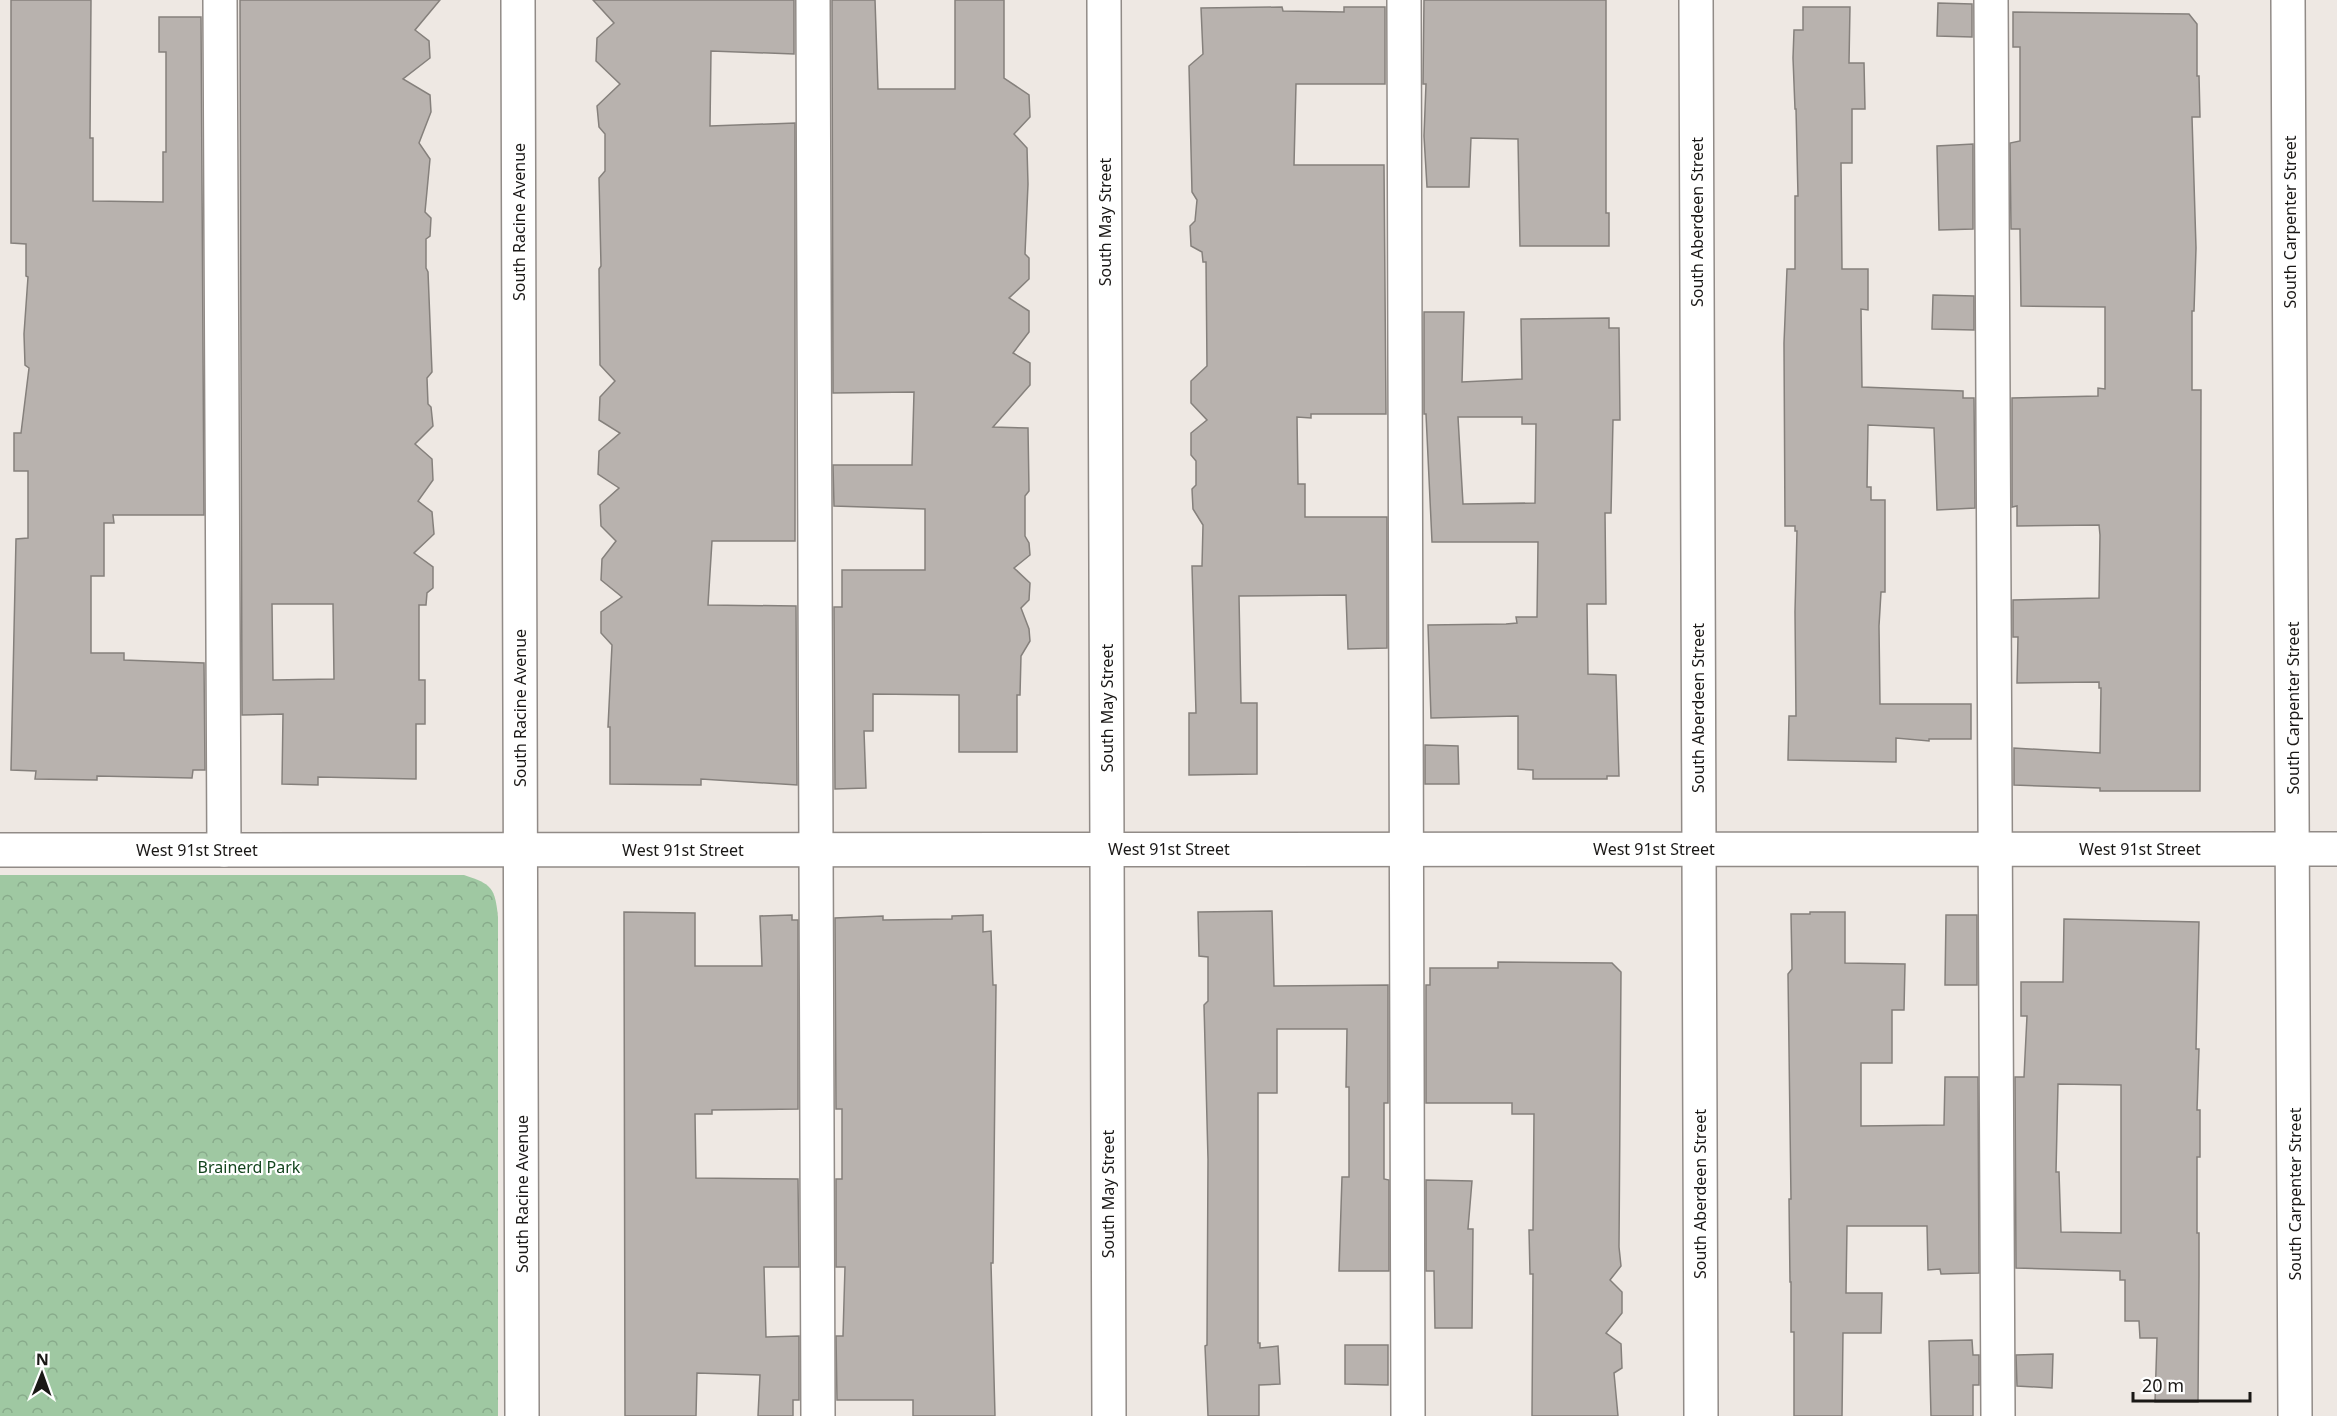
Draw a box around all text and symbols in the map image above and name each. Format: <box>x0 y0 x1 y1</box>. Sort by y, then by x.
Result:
street label: South Carpenter Street <box>2279 135 2301 308</box>
street label: South Aberdeen Street <box>1686 137 1708 307</box>
street label: South Racine Avenue <box>508 143 530 301</box>
street label: South May Street <box>1094 157 1116 286</box>
street label: South Carpenter Street <box>2282 621 2304 794</box>
street label: South Aberdeen Street <box>1687 623 1709 793</box>
street label: South Racine Avenue <box>509 629 531 787</box>
street label: South May Street <box>1096 643 1118 772</box>
street label: West 91st Street <box>1108 838 1230 860</box>
street label: West 91st Street <box>1593 838 1715 860</box>
street label: West 91st Street <box>2079 838 2201 860</box>
street label: West 91st Street <box>136 839 258 861</box>
street label: West 91st Street <box>622 839 744 861</box>
street label: South Carpenter Street <box>2284 1107 2306 1280</box>
street label: South Aberdeen Street <box>1689 1109 1711 1279</box>
street label: South Racine Avenue <box>511 1115 533 1273</box>
street label: South May Street <box>1097 1129 1119 1258</box>
park label: Brainerd Park <box>198 1156 301 1178</box>
north arrow <box>12 1344 72 1404</box>
text: N <box>36 1348 49 1370</box>
scale bar <box>2133 1365 2250 1403</box>
text: 20 m <box>2142 1373 2184 1397</box>

